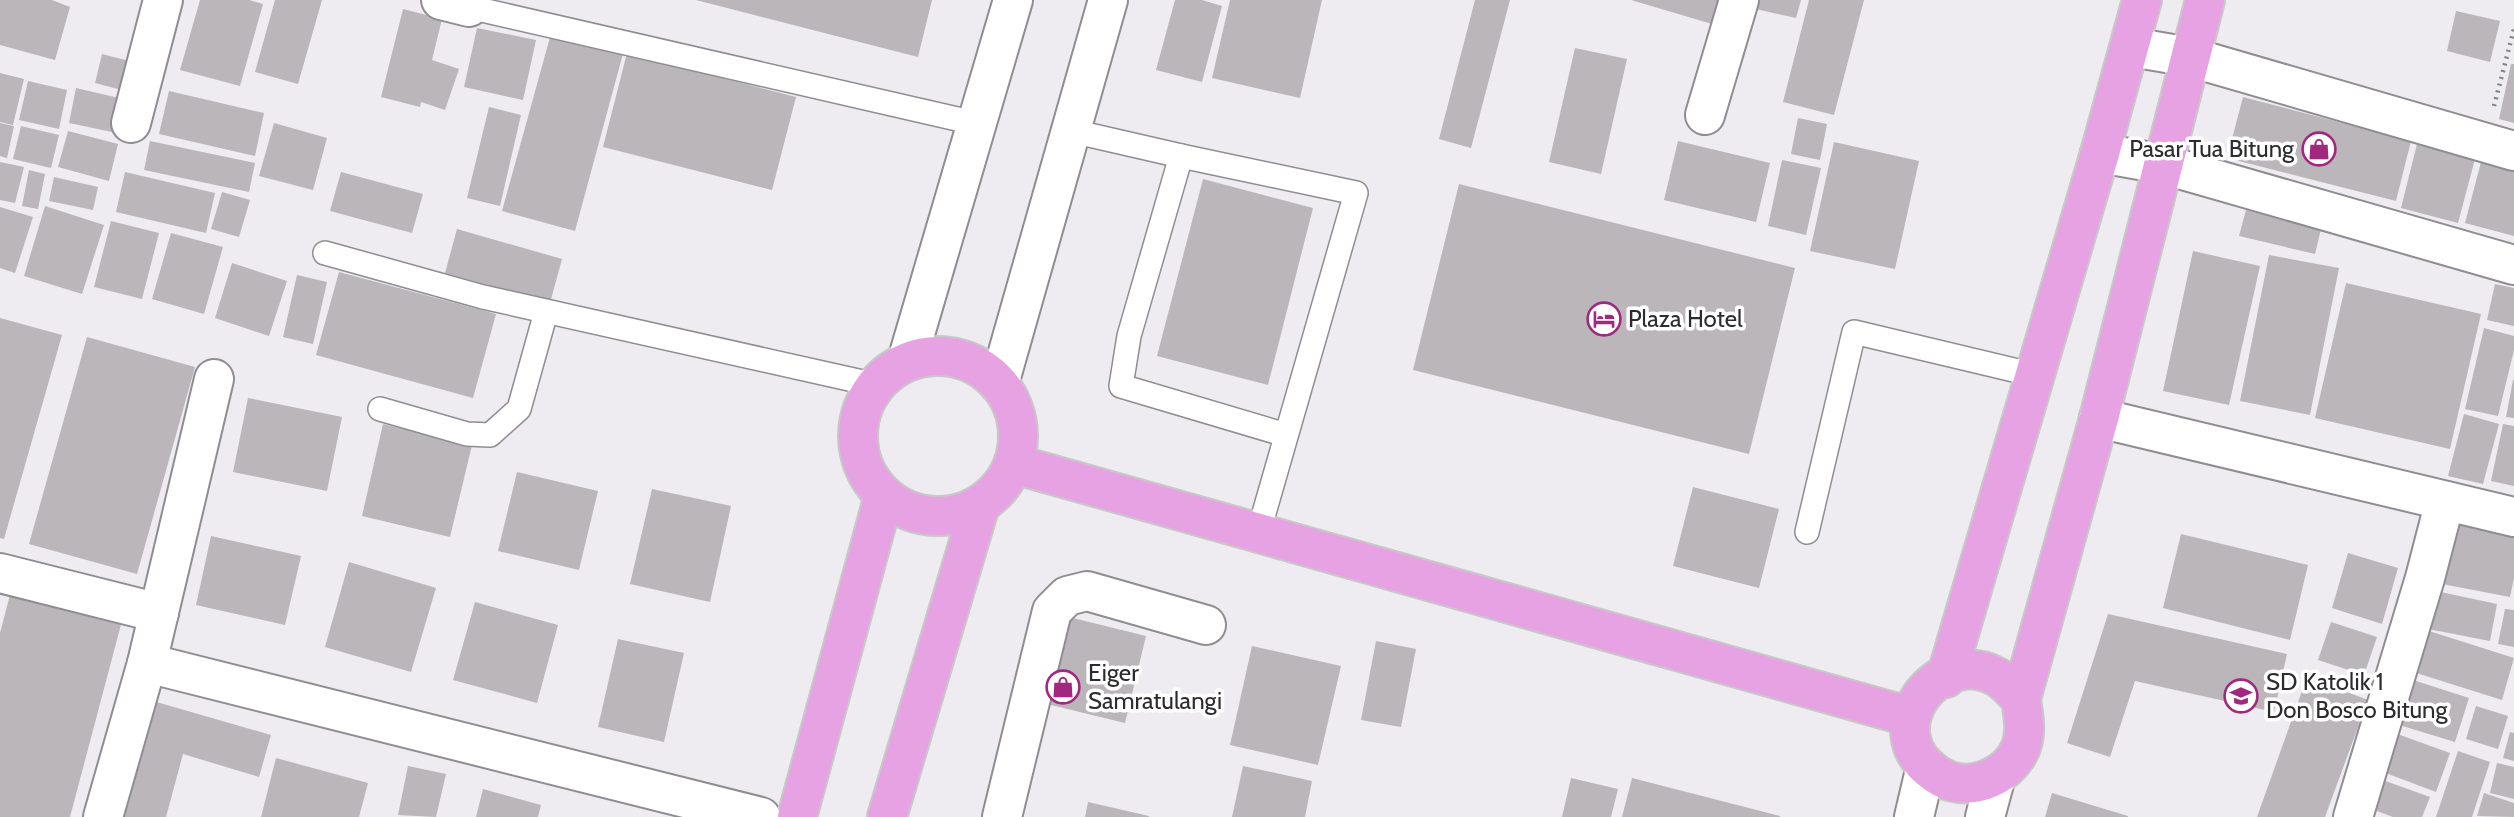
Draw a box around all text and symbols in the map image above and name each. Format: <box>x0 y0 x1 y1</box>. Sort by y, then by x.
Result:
shop icon: Pasar Tua Bitung <box>2300 130 2338 168</box>
place label: Pasar Tua Bitung <box>2129 134 2295 163</box>
hotel icon: Plaza Hotel <box>1585 300 1623 338</box>
place label: Plaza Hotel <box>1628 304 1743 333</box>
place label: Eiger Samratulangi <box>1088 658 1222 715</box>
place label: SD Katolik 1 Don Bosco Bitung <box>2266 667 2448 724</box>
shop icon: Eiger Samratulangi <box>1044 668 1082 706</box>
school or university icon: SD Katolik 1 Don Bosco Bitung <box>2222 677 2260 715</box>

